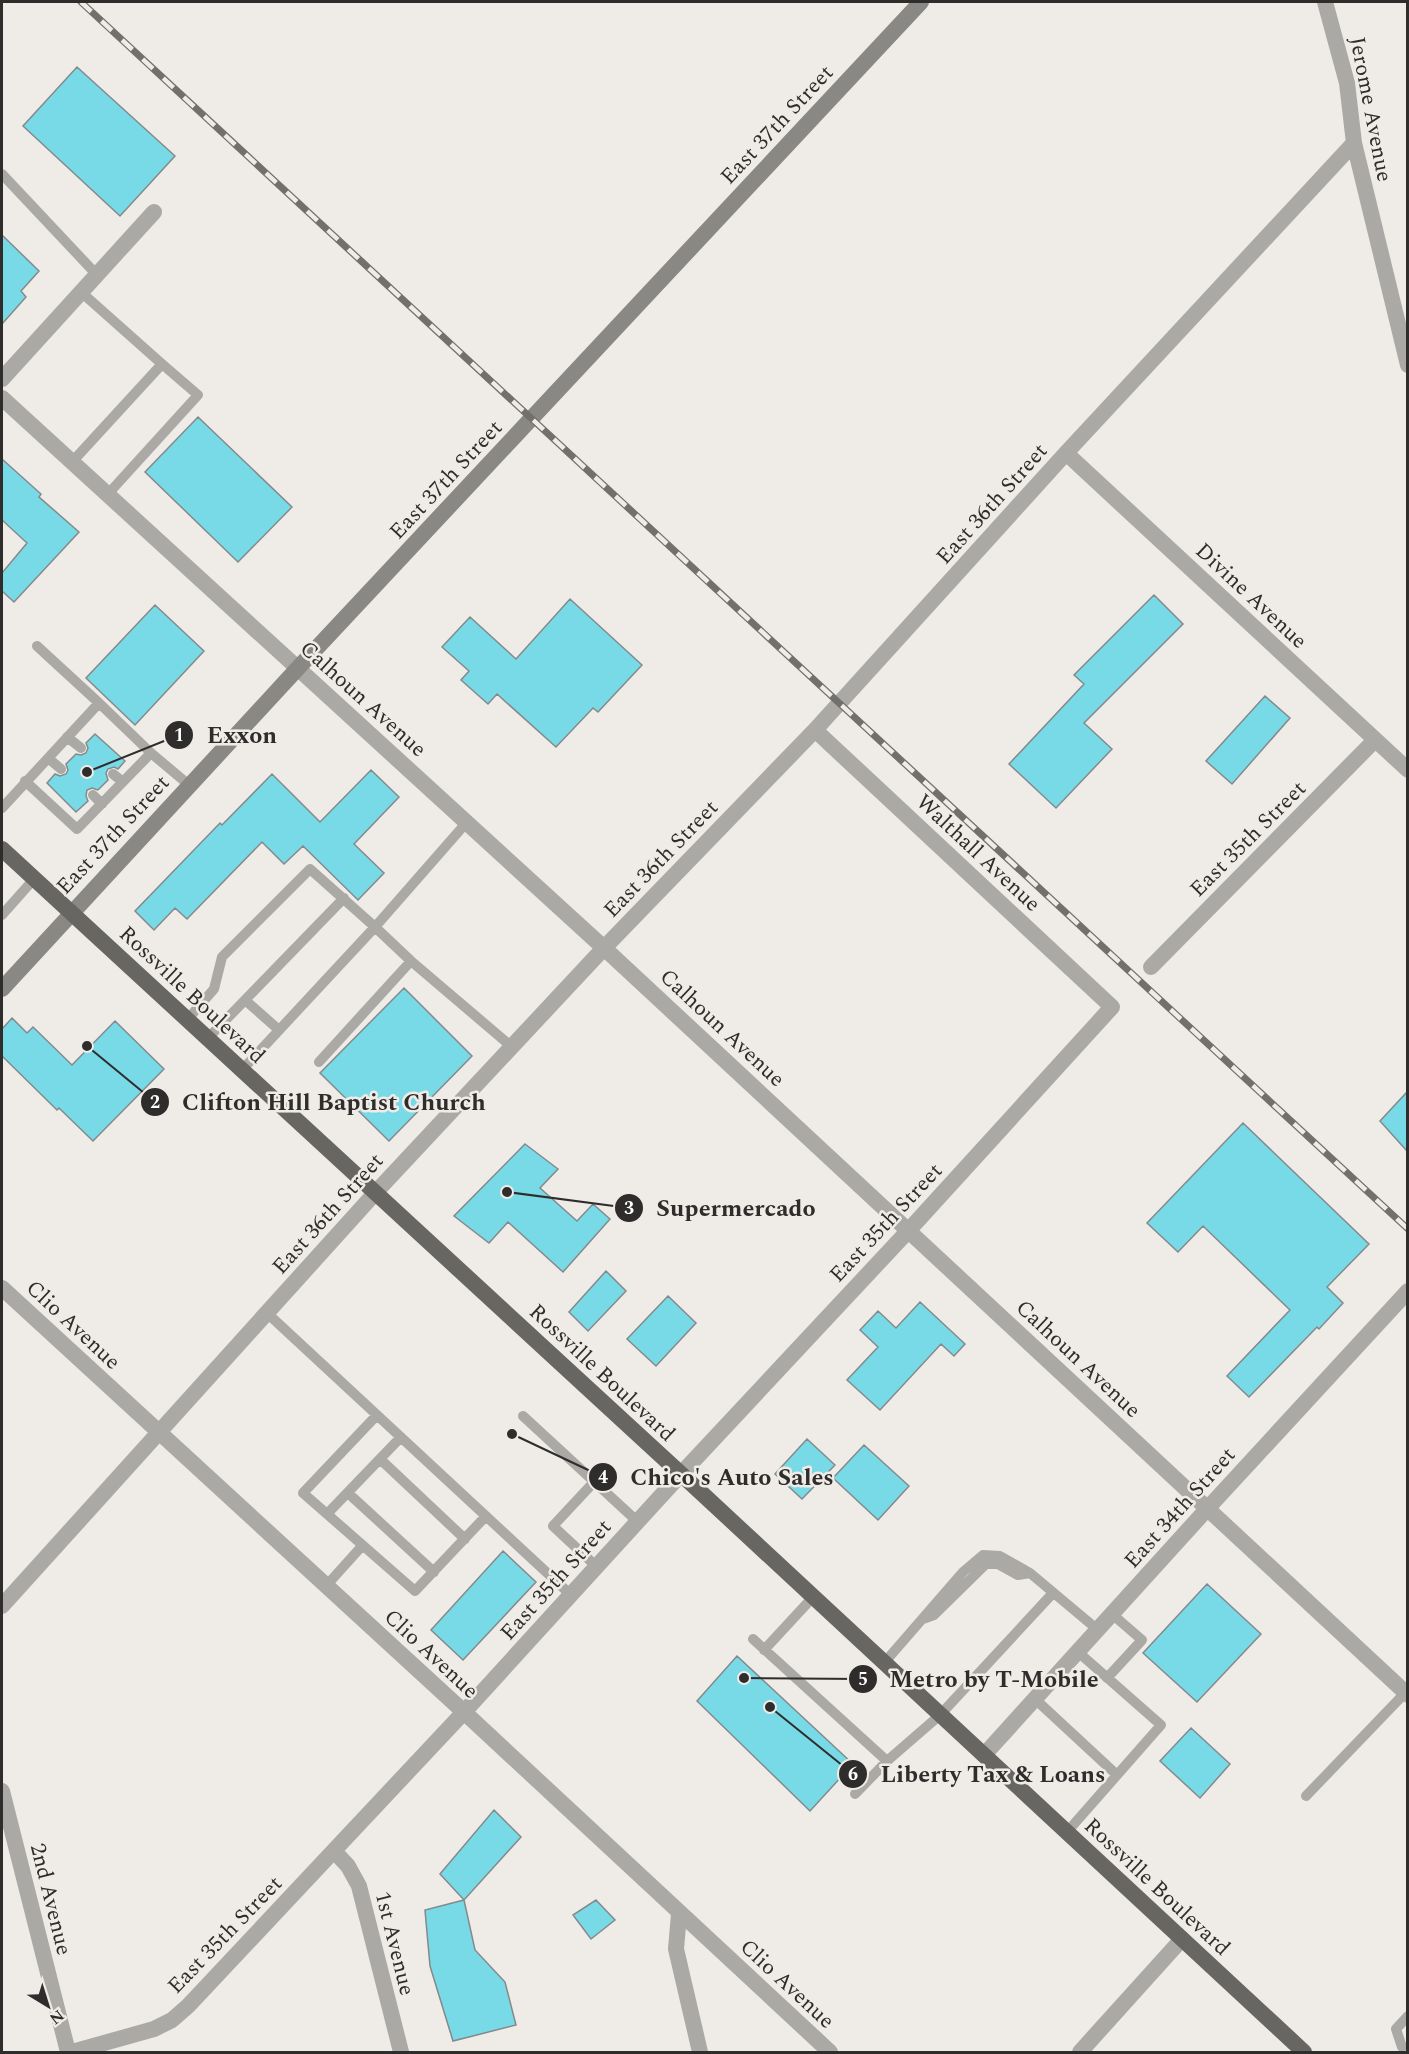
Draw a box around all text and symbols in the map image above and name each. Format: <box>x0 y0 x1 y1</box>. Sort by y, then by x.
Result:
street label: Jerome Avenue <box>1340 34 1401 185</box>
street label: East 37th Street <box>713 57 842 192</box>
street label: East 37th Street <box>382 412 511 547</box>
street label: East 36th Street <box>928 436 1056 572</box>
street label: Divine Avenue <box>1187 535 1315 657</box>
street label: Calhoun Avenue <box>292 633 434 765</box>
callout: Exxon <box>164 714 289 756</box>
text: Exxon <box>207 718 277 754</box>
text: 1 <box>174 722 184 749</box>
street label: East 37th Street <box>49 767 178 902</box>
street label: East 35th Street <box>1182 773 1314 905</box>
street label: Walthall Avenue <box>908 786 1048 920</box>
street label: East 36th Street <box>596 792 726 926</box>
street label: Rossville Boulevard <box>111 918 273 1072</box>
street label: Calhoun Avenue <box>652 961 792 1095</box>
callout: Clifton Hill Baptist Church <box>140 1081 498 1123</box>
text: Clifton Hill Baptist Church <box>182 1085 486 1121</box>
text: 2 <box>150 1089 160 1116</box>
street label: East 36th Street <box>264 1146 392 1282</box>
street label: East 35th Street <box>822 1155 951 1290</box>
callout: Supermercado <box>614 1187 828 1229</box>
text: Supermercado <box>656 1191 816 1227</box>
text: 3 <box>624 1195 634 1222</box>
street label: Clio Avenue <box>18 1272 128 1378</box>
street label: Calhoun Avenue <box>1008 1292 1148 1426</box>
street label: Rossville Boulevard <box>521 1296 683 1450</box>
street label: East 34th Street <box>1116 1440 1244 1576</box>
callout: Chico's Auto Sales <box>588 1456 846 1498</box>
text: Chico's Auto Sales <box>630 1460 834 1496</box>
text: 4 <box>598 1464 608 1491</box>
street label: East 35th Street <box>492 1512 620 1648</box>
street label: Clio Avenue <box>376 1601 486 1707</box>
callout: Metro by T-Mobile <box>848 1658 1111 1700</box>
text: Metro by T-Mobile <box>889 1662 1099 1698</box>
text: 5 <box>858 1666 868 1693</box>
callout: Liberty Tax & Loans <box>838 1753 1117 1795</box>
text: Liberty Tax & Loans <box>880 1757 1106 1793</box>
text: 6 <box>848 1761 858 1788</box>
street label: Rossville Boulevard <box>1076 1810 1238 1964</box>
street label: 2nd Avenue <box>21 1840 80 1959</box>
street label: East 35th Street <box>160 1868 290 2002</box>
street label: 1st Avenue <box>366 1888 423 1999</box>
street label: Clio Avenue <box>732 1931 842 2037</box>
north arrow <box>18 1976 78 2036</box>
text: N <box>44 2004 69 2031</box>

